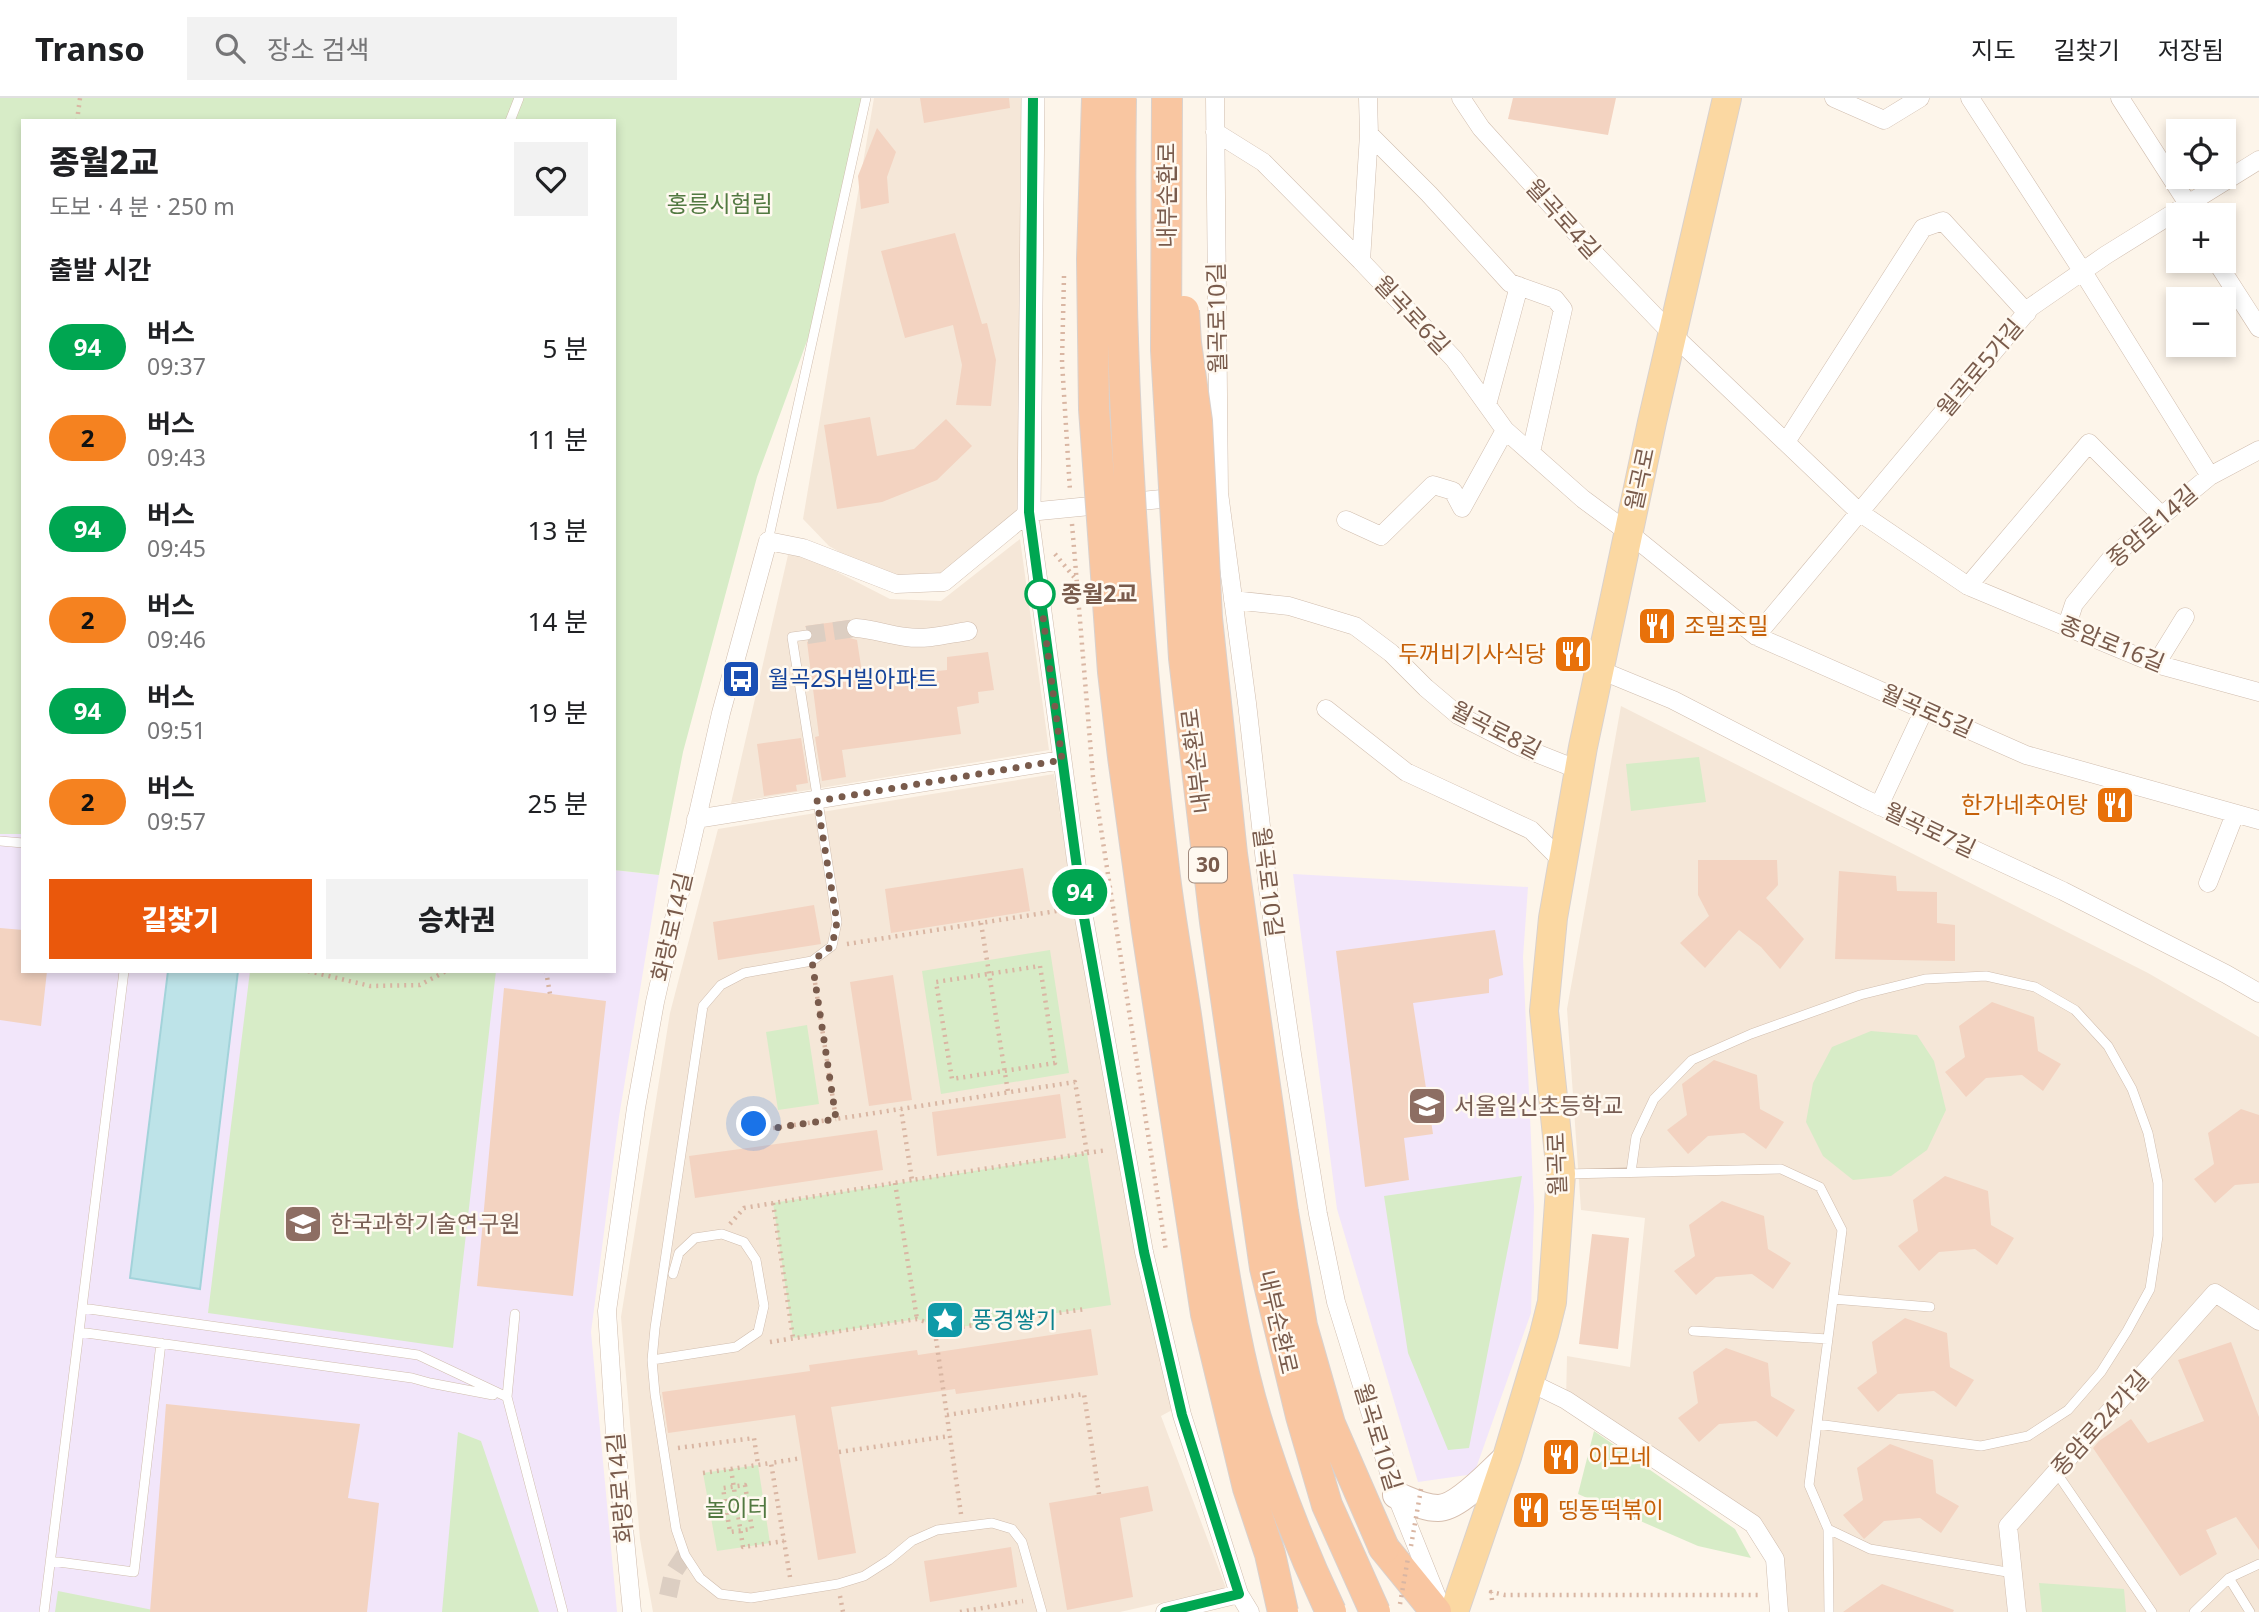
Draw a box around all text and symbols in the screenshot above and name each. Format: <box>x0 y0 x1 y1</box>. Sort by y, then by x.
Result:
search box <box>187 17 677 80</box>
text: Transo <box>35 26 145 71</box>
icon: search <box>211 29 249 67</box>
text: 장소 검색 <box>267 31 369 67</box>
text: 지도 <box>1971 33 2016 66</box>
text: 길찾기 <box>2054 33 2120 66</box>
text: 저장됨 <box>2158 33 2224 66</box>
map controls <box>2166 119 2236 357</box>
button: locate <box>2166 119 2236 189</box>
text: 종월2교 <box>49 139 159 184</box>
button: heart <box>514 142 588 216</box>
street label: 내부순환로 <box>1150 142 1182 248</box>
street label: 월곡로4길 <box>1519 171 1608 265</box>
park label: 홍릉시험림 <box>667 187 773 219</box>
text: 도보 · 4 분 · 250 m <box>49 190 235 222</box>
button: + <box>2166 203 2236 273</box>
text: 출발 시간 <box>49 251 151 287</box>
street label: 월곡로10길 <box>1199 262 1233 374</box>
street label: 월곡로6길 <box>1368 268 1458 361</box>
button: − <box>2166 287 2236 357</box>
street label: 월곡로5가길 <box>1929 312 2030 423</box>
text: 버스 <box>147 314 195 350</box>
text: 94 <box>74 330 101 363</box>
text: 5 분 <box>542 330 588 366</box>
text: 09:37 <box>147 350 206 382</box>
text: 버스 <box>147 405 195 441</box>
text: 2 <box>81 421 94 454</box>
text: 11 분 <box>528 421 588 457</box>
text: 09:43 <box>147 441 206 473</box>
street label: 월곡로 <box>1617 444 1661 513</box>
street label: 종암로14길 <box>2099 477 2204 574</box>
text: 버스 <box>147 496 195 532</box>
text: 94 <box>74 512 101 545</box>
text: 13 분 <box>528 512 588 548</box>
text: 09:45 <box>147 532 206 564</box>
place label: 종월2교 <box>1061 577 1138 609</box>
marker: 종월2교 <box>1025 579 1055 609</box>
text: 버스 <box>147 587 195 623</box>
text: 2 <box>81 603 94 636</box>
text: 14 분 <box>528 603 588 639</box>
restaurant icon: 조밀조밀 <box>1636 605 1678 647</box>
street label: 종암로16길 <box>2055 607 2170 679</box>
place label: 조밀조밀 <box>1684 609 1769 641</box>
text: 09:46 <box>147 623 206 655</box>
restaurant icon: 두꺼비기사식당 <box>1552 633 1594 675</box>
place label: 두꺼비기사식당 <box>1398 637 1546 669</box>
bus stop icon: 월곡2SH빌아파트 <box>720 658 762 700</box>
place label: 월곡2SH빌아파트 <box>768 662 938 694</box>
street label: 월곡로5길 <box>1876 676 1979 745</box>
text: 버스 <box>147 678 195 714</box>
street label: 월곡로8길 <box>1446 693 1547 766</box>
text: 94 <box>74 694 101 727</box>
text: 19 분 <box>528 694 588 730</box>
street label: 내부순환로 <box>1173 707 1217 816</box>
text: 09:51 <box>147 714 206 746</box>
text: 버스 <box>147 769 195 805</box>
restaurant icon: 한가네추어탕 <box>2094 784 2136 826</box>
text: 2 <box>81 785 94 818</box>
text: 25 분 <box>528 785 588 821</box>
place label: 한가네추어탕 <box>1961 788 2088 820</box>
street label: 월곡로7길 <box>1879 794 1982 864</box>
text: 09:57 <box>147 805 206 837</box>
street label: 월곡로10길 <box>1246 825 1292 939</box>
road number: 30 <box>1189 848 1227 882</box>
street label: 화랑로14길 <box>643 869 699 984</box>
line badge: 94 <box>1048 869 1112 915</box>
text: 94 <box>1066 875 1094 908</box>
button: 길찾기 <box>49 879 312 959</box>
button: 승차권 <box>326 879 588 959</box>
school or university icon: 서울일신초등학교 <box>1406 1085 1448 1127</box>
place label: 서울일신초등학교 <box>1454 1089 1623 1121</box>
your location <box>736 1106 771 1141</box>
street label: 월곡로 <box>1539 1132 1573 1196</box>
school or university icon: 한국과학기술연구원 <box>282 1203 324 1245</box>
place label: 한국과학기술연구원 <box>330 1207 520 1239</box>
street label: 내부순환로 <box>1251 1267 1306 1377</box>
place icon: 풍경쌓기 <box>924 1299 966 1341</box>
place label: 풍경쌓기 <box>972 1303 1057 1335</box>
street label: 종암로24가길 <box>2043 1363 2155 1482</box>
street label: 월곡로10길 <box>1347 1379 1410 1494</box>
street label: 화랑로14길 <box>598 1431 640 1545</box>
restaurant icon: 이모네 <box>1540 1436 1582 1478</box>
place label: 이모네 <box>1588 1440 1651 1472</box>
restaurant icon: 띵동떡볶이 <box>1510 1489 1552 1531</box>
park label: 놀이터 <box>705 1491 769 1523</box>
place label: 띵동떡볶이 <box>1558 1493 1664 1525</box>

